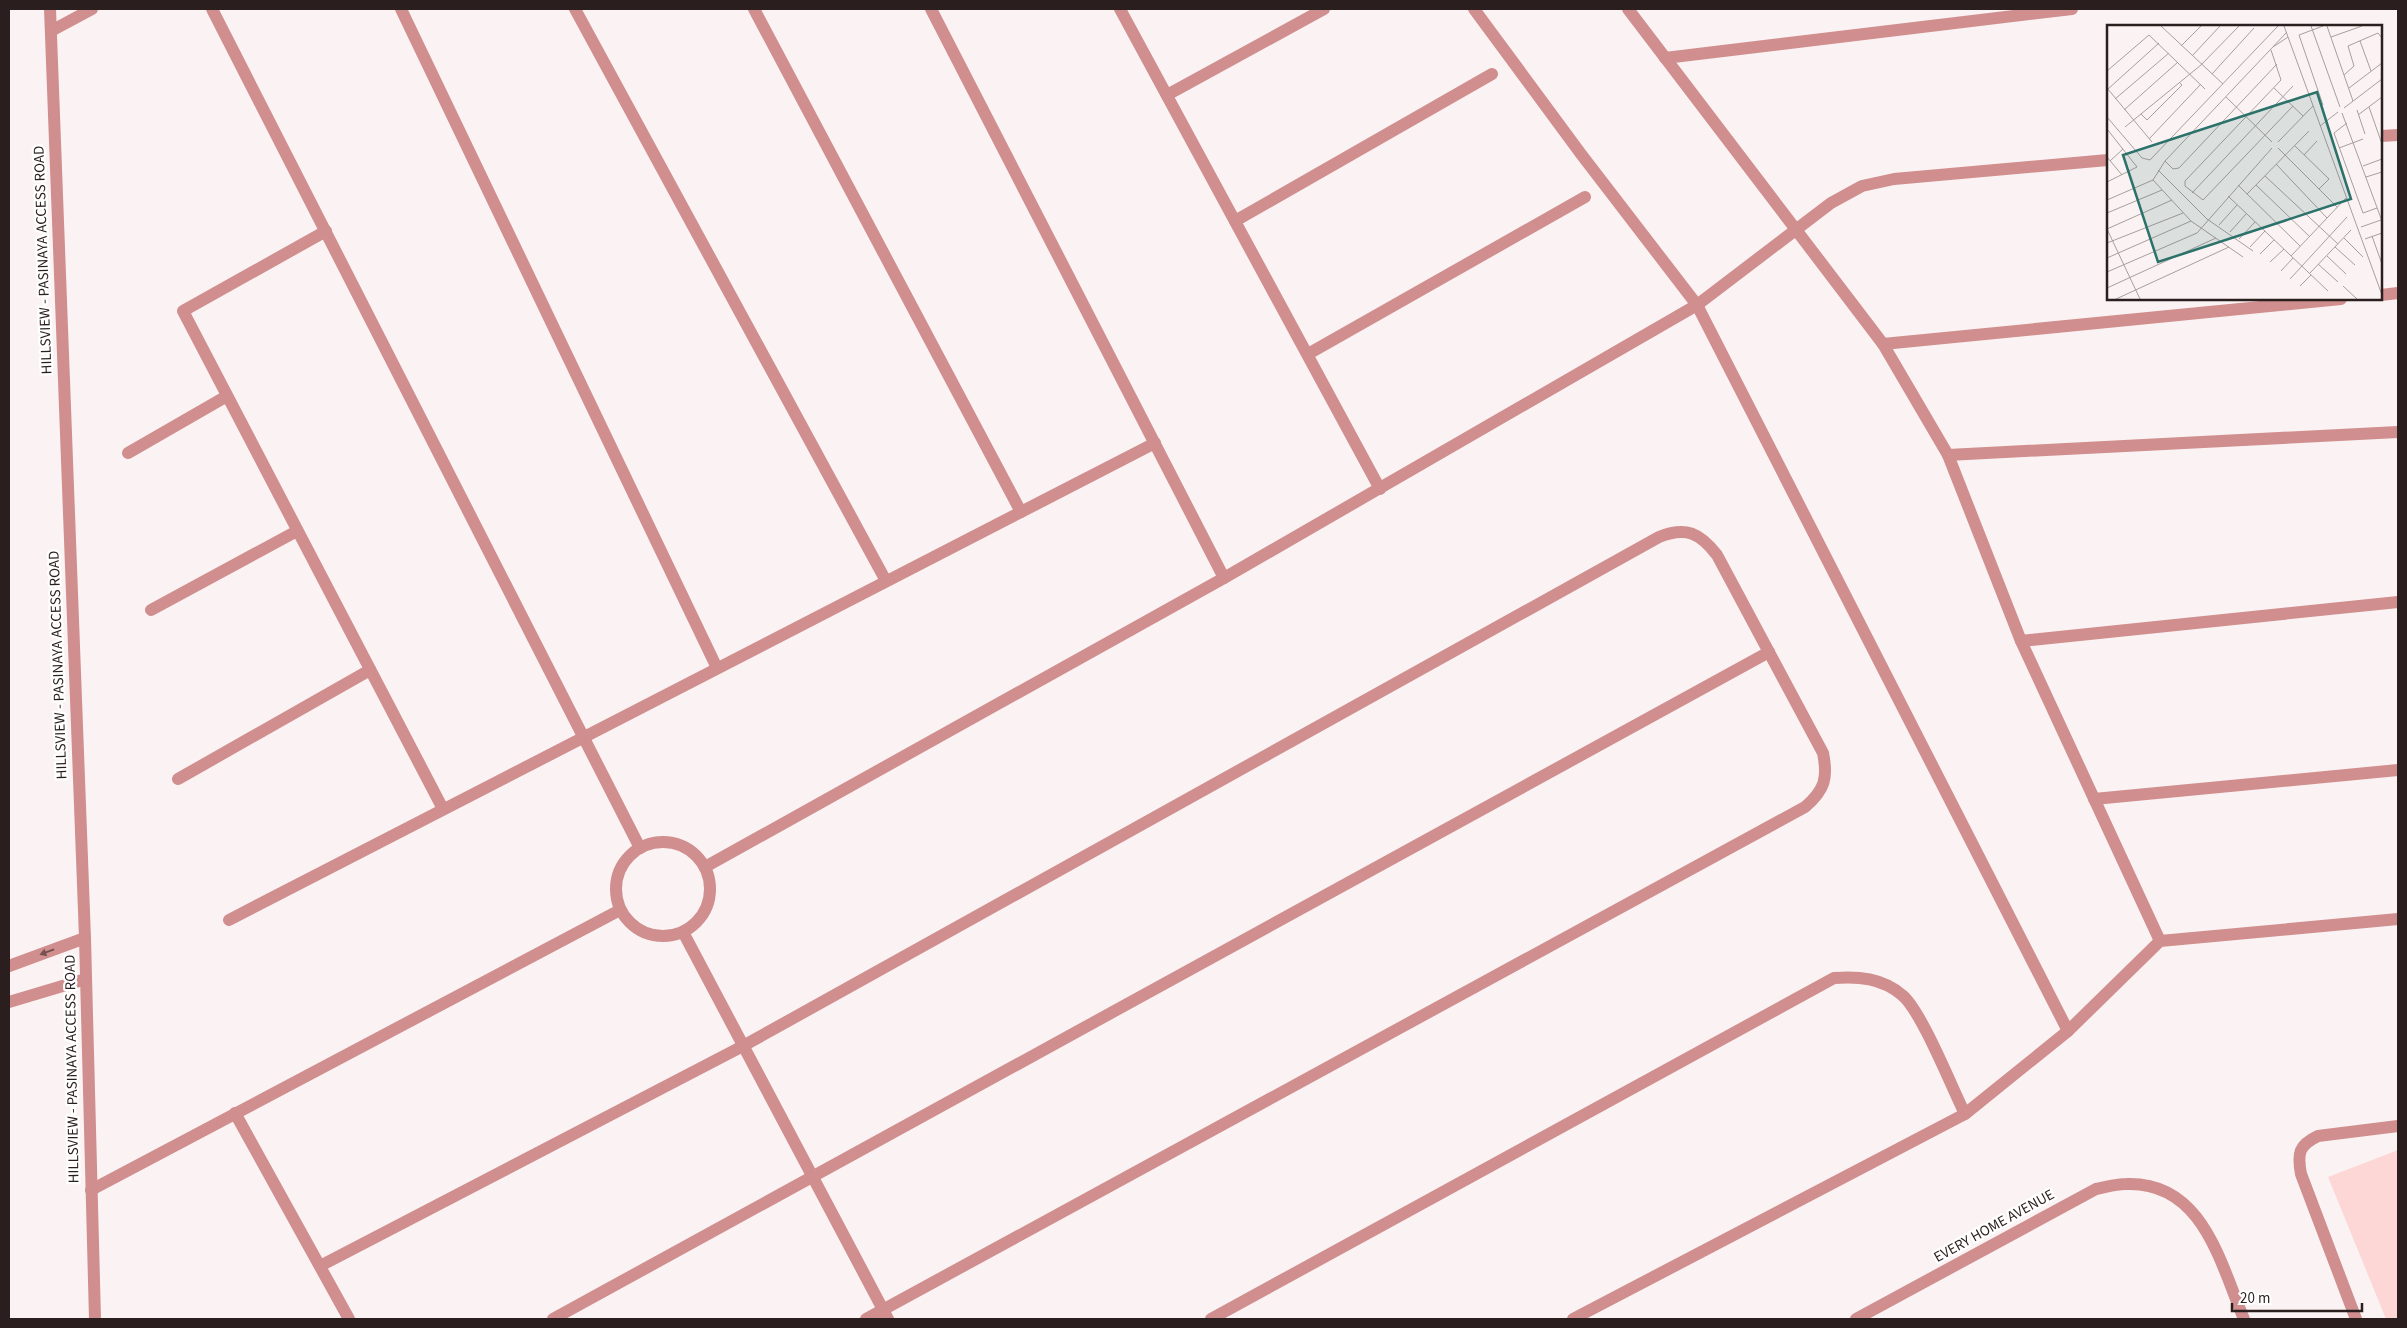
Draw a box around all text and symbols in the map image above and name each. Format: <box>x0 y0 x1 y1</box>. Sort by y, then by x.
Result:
inset map <box>2107 25 2382 300</box>
street label: HILLSVIEW - PASINAYA ACCESS ROAD <box>29 145 57 375</box>
street label: HILLSVIEW - PASINAYA ACCESS ROAD <box>44 550 72 780</box>
one-way arrow <box>39 948 54 956</box>
street label: HILLSVIEW - PASINAYA ACCESS ROAD <box>60 954 84 1184</box>
street label: EVERY HOME AVENUE <box>1930 1184 2058 1268</box>
scale bar <box>2232 1280 2362 1312</box>
text: 20 m <box>2240 1288 2270 1309</box>

